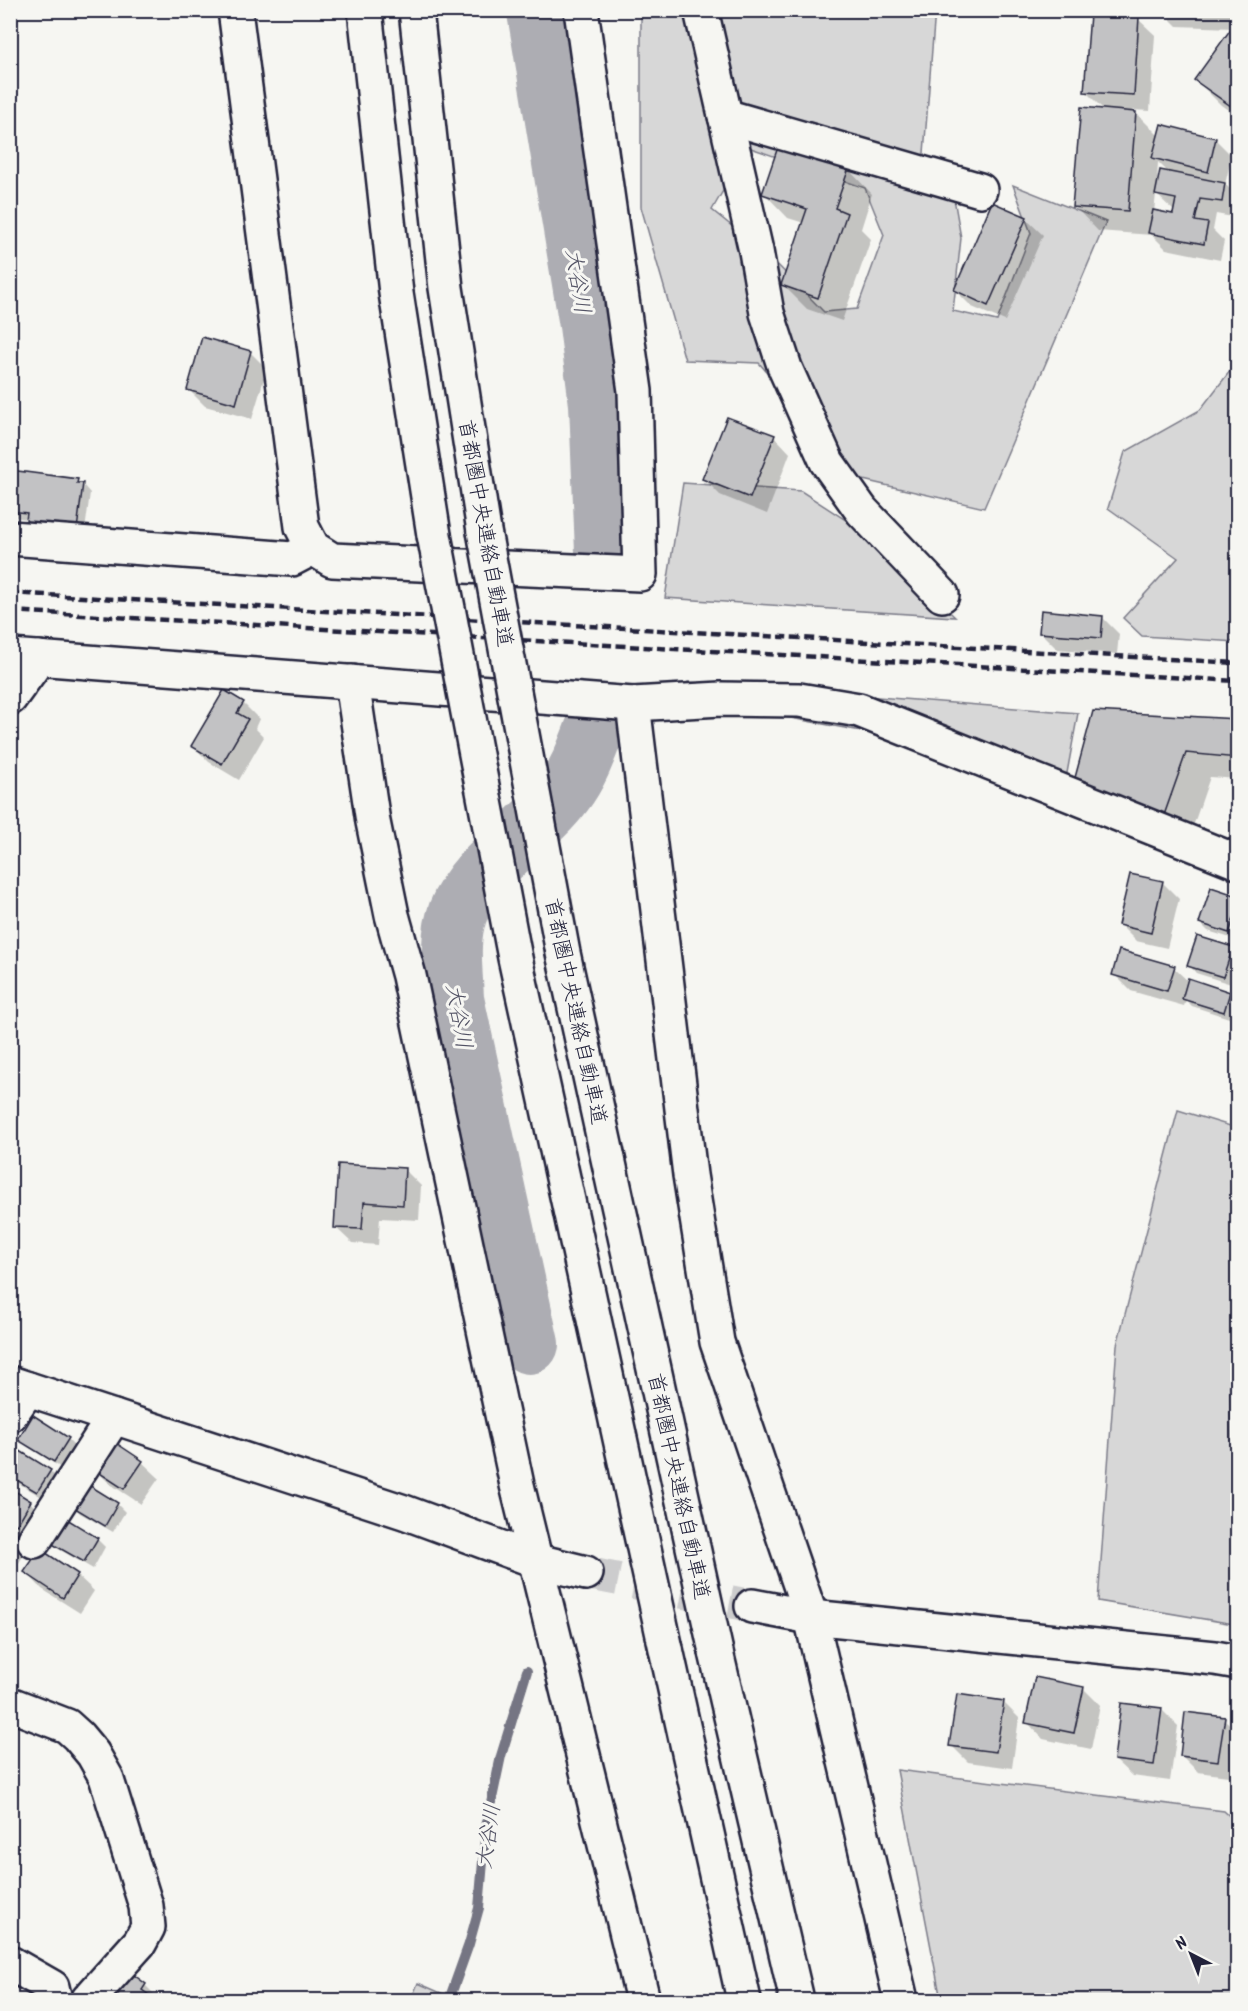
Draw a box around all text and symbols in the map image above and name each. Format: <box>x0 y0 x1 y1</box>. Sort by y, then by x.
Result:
water label: 大谷川 <box>554 246 599 317</box>
street label: 首都圏中央連絡自動車道 <box>448 417 521 650</box>
street label: 首都圏中央連絡自動車道 <box>534 895 615 1128</box>
water label: 大谷川 <box>435 981 481 1052</box>
street label: 首都圏中央連絡自動車道 <box>637 1370 718 1603</box>
water label: 大谷川 <box>468 1801 511 1871</box>
north arrow <box>1161 1924 1221 1984</box>
text: N <box>1170 1931 1194 1957</box>

